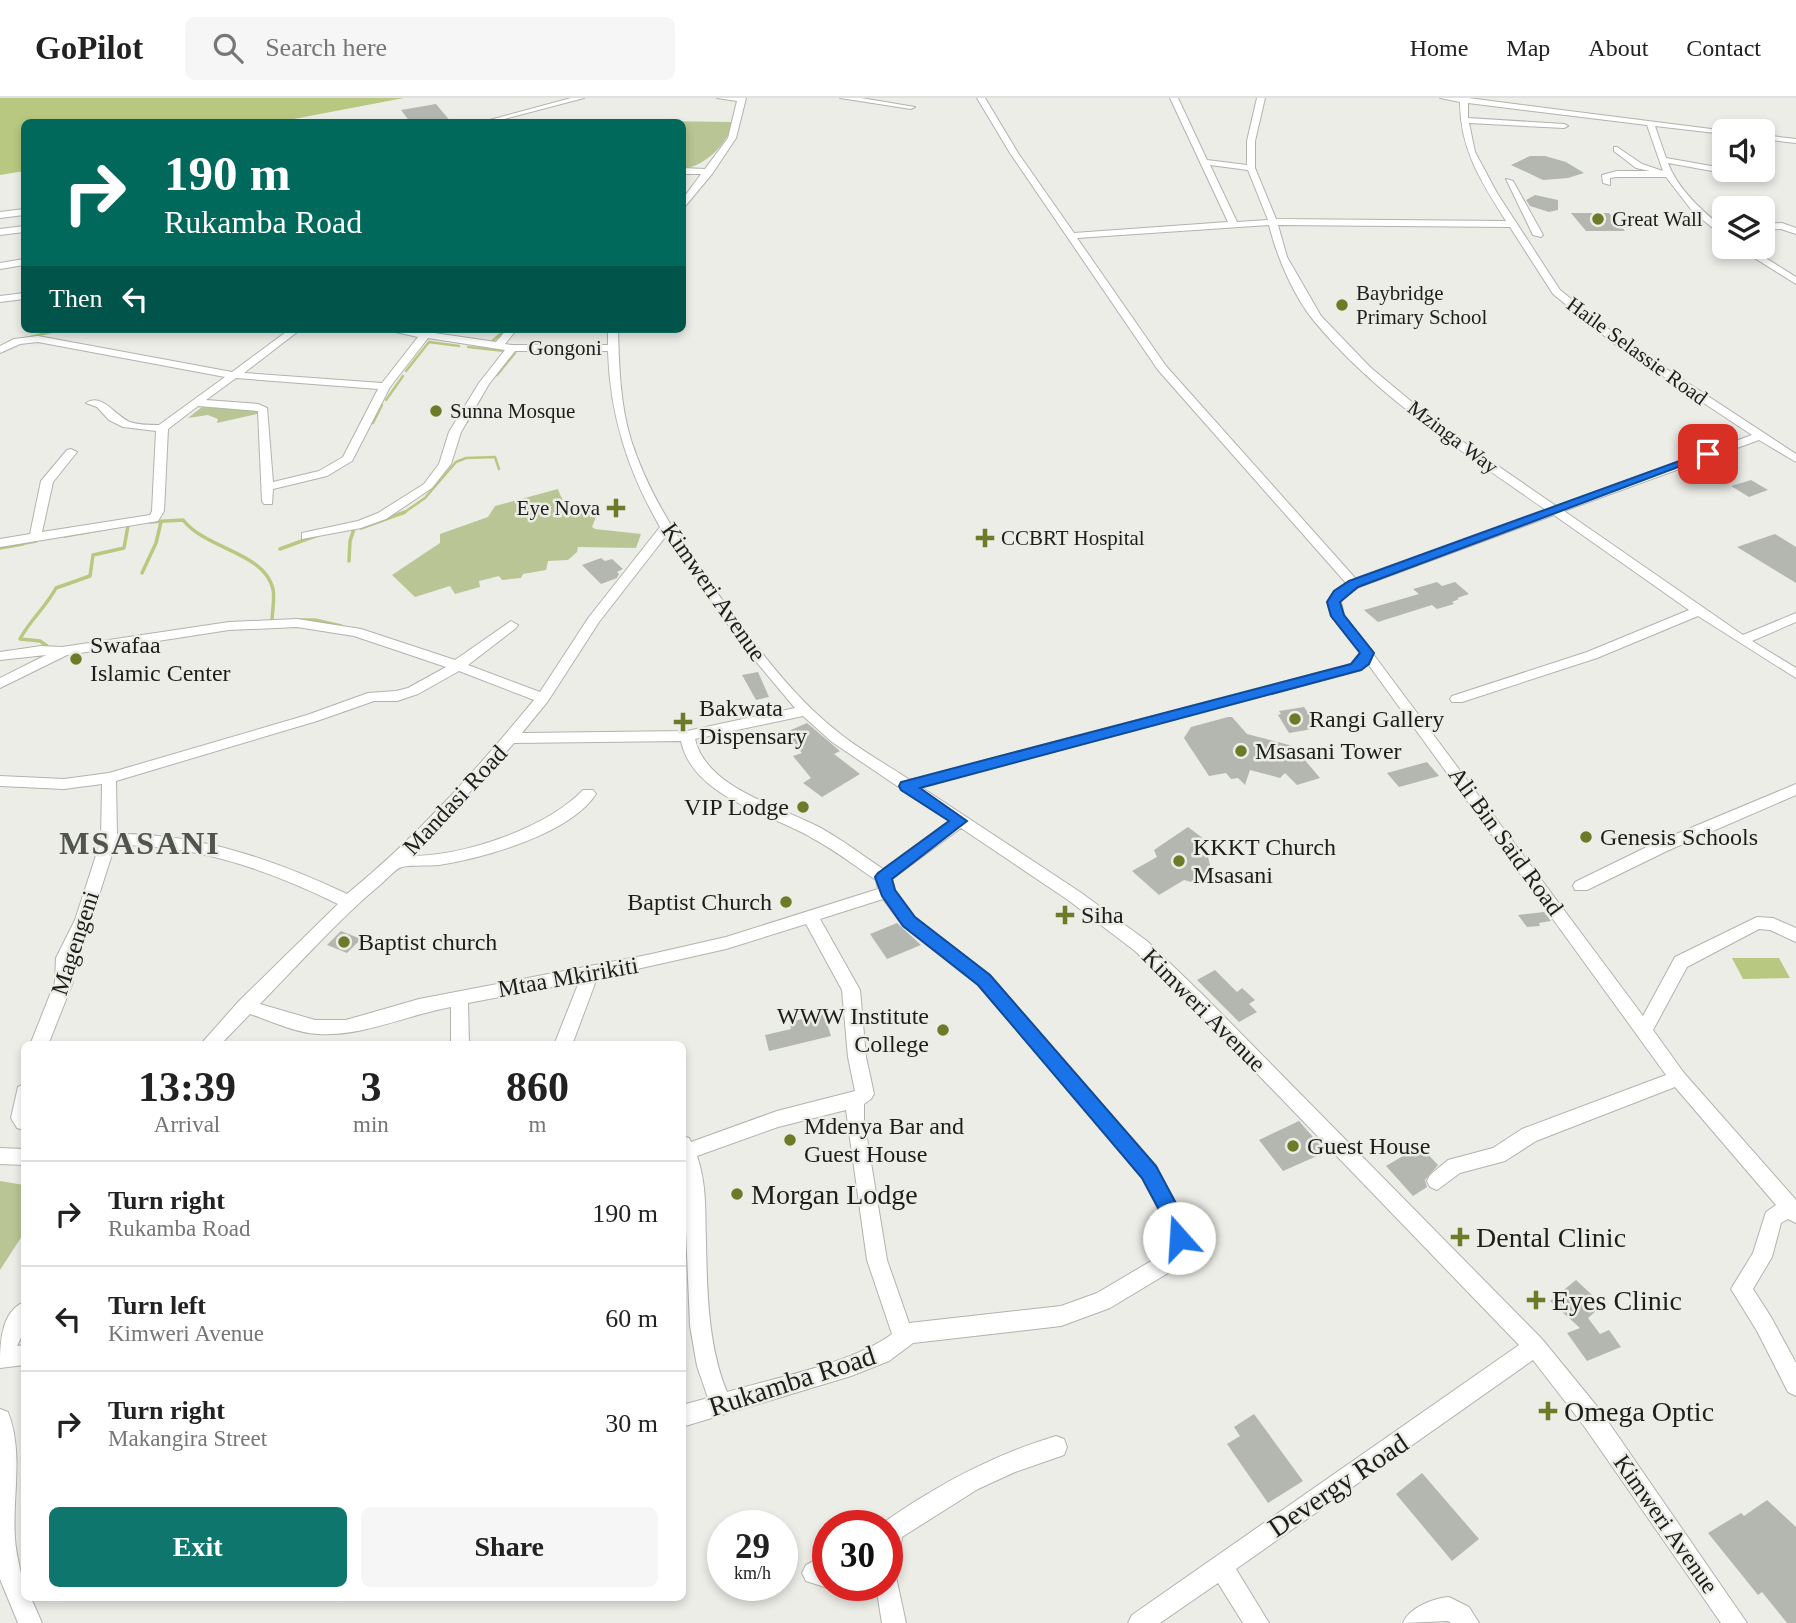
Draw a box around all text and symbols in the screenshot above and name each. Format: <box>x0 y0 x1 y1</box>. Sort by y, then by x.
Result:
search box <box>185 17 675 80</box>
icon: search <box>209 29 247 67</box>
text: GoPilot <box>35 30 143 66</box>
text: Search here <box>265 33 387 62</box>
text: Home <box>1410 35 1468 61</box>
text: Map <box>1506 35 1550 61</box>
text: About <box>1588 35 1648 61</box>
text: Contact <box>1686 35 1761 61</box>
map controls <box>1712 119 1775 259</box>
button: sound <box>1712 119 1775 182</box>
text: 190 m <box>164 146 291 201</box>
icon: right <box>49 147 140 238</box>
button: layers <box>1712 196 1775 259</box>
text: Rukamba Road <box>164 204 362 240</box>
place label: Great Wall <box>1612 207 1703 231</box>
marker: Great Wall <box>1590 211 1606 227</box>
icon: left <box>116 280 154 318</box>
place label: Baybridge Primary School <box>1356 281 1487 329</box>
text: Then <box>49 284 102 313</box>
street label: Haile Selassie Road <box>1562 292 1712 410</box>
marker: Baybridge Primary School <box>1334 297 1350 313</box>
street label: Gongoni <box>528 336 602 360</box>
street label: Mzinga Way <box>1403 395 1503 479</box>
place label: Sunna Mosque <box>450 399 575 423</box>
marker: Sunna Mosque <box>428 403 444 419</box>
pin <box>1678 424 1738 484</box>
icon: arrive <box>1689 435 1727 473</box>
place label: Eye Nova <box>517 496 601 520</box>
marker: Eye Nova <box>606 498 626 518</box>
street label: Kimweri Avenue <box>657 518 771 666</box>
place label: CCBRT Hospital <box>1001 526 1145 550</box>
marker: CCBRT Hospital <box>975 528 995 548</box>
place label: Swafaa Islamic Center <box>90 632 231 686</box>
marker: Swafaa Islamic Center <box>68 651 84 667</box>
place label: Bakwata Dispensary <box>699 695 807 749</box>
place label: Rangi Gallery <box>1309 706 1444 732</box>
marker: Rangi Gallery <box>1287 711 1303 727</box>
marker: Bakwata Dispensary <box>673 712 693 732</box>
place label: Msasani Tower <box>1255 738 1402 764</box>
street label: Mandasi Road <box>398 740 512 860</box>
marker: Msasani Tower <box>1233 743 1249 759</box>
street label: Ali Bin Said Road <box>1444 762 1568 920</box>
place label: VIP Lodge <box>684 794 789 820</box>
marker: VIP Lodge <box>795 799 811 815</box>
place label: Genesis Schools <box>1600 824 1758 850</box>
district label: MSASANI <box>59 825 221 861</box>
marker: Genesis Schools <box>1578 829 1594 845</box>
place label: KKKT Church Msasani <box>1193 834 1336 888</box>
marker: KKKT Church Msasani <box>1171 853 1187 869</box>
street label: Magengeni <box>46 887 104 998</box>
place label: Baptist Church <box>627 889 772 915</box>
marker: Baptist Church <box>778 894 794 910</box>
place label: Siha <box>1081 902 1124 928</box>
marker: Siha <box>1055 905 1075 925</box>
place label: Baptist church <box>358 929 497 955</box>
marker: Baptist church <box>336 934 352 950</box>
street label: Kimweri Avenue <box>1137 943 1271 1077</box>
street label: Mtaa Mkirikiti <box>496 952 640 1002</box>
place label: WWW Institute College <box>777 1003 929 1057</box>
marker: WWW Institute College <box>935 1022 951 1038</box>
text: 13:39 <box>138 1064 236 1110</box>
text: 3 <box>360 1064 381 1110</box>
text: 860 <box>506 1064 569 1110</box>
text: Arrival <box>154 1112 220 1137</box>
text: min <box>353 1112 389 1137</box>
text: m <box>528 1112 546 1137</box>
place label: Mdenya Bar and Guest House <box>804 1113 964 1167</box>
marker: Mdenya Bar and Guest House <box>782 1132 798 1148</box>
place label: Guest House <box>1307 1133 1430 1159</box>
marker: Guest House <box>1285 1138 1301 1154</box>
place label: Morgan Lodge <box>751 1179 918 1210</box>
text: Turn right <box>108 1186 225 1215</box>
marker: Morgan Lodge <box>729 1186 745 1202</box>
icon: right <box>49 1195 87 1233</box>
text: 190 m <box>592 1199 658 1228</box>
position arrow <box>1142 1201 1216 1275</box>
text: Rukamba Road <box>108 1216 250 1241</box>
place label: Dental Clinic <box>1476 1222 1626 1253</box>
marker: Dental Clinic <box>1450 1227 1470 1247</box>
place label: Eyes Clinic <box>1552 1285 1682 1316</box>
marker: Eyes Clinic <box>1526 1290 1546 1310</box>
text: Turn left <box>108 1291 206 1320</box>
icon: left <box>49 1300 87 1338</box>
text: 60 m <box>605 1304 658 1333</box>
text: Kimweri Avenue <box>108 1321 264 1346</box>
street label: Rukamba Road <box>705 1339 879 1423</box>
text: Turn right <box>108 1396 225 1425</box>
place label: Omega Optic <box>1564 1396 1714 1427</box>
marker: Omega Optic <box>1538 1401 1558 1421</box>
icon: right <box>49 1405 87 1443</box>
text: 30 m <box>605 1409 658 1438</box>
text: Makangira Street <box>108 1426 267 1451</box>
street label: Devergy Road <box>1262 1427 1414 1543</box>
street label: Kimweri Avenue <box>1609 1450 1723 1598</box>
button: Exit <box>49 1507 347 1587</box>
button: Share <box>361 1507 658 1587</box>
speed limit sign: 30 <box>812 1510 903 1601</box>
text: 29 <box>735 1527 770 1566</box>
text: km/h <box>734 1563 771 1583</box>

